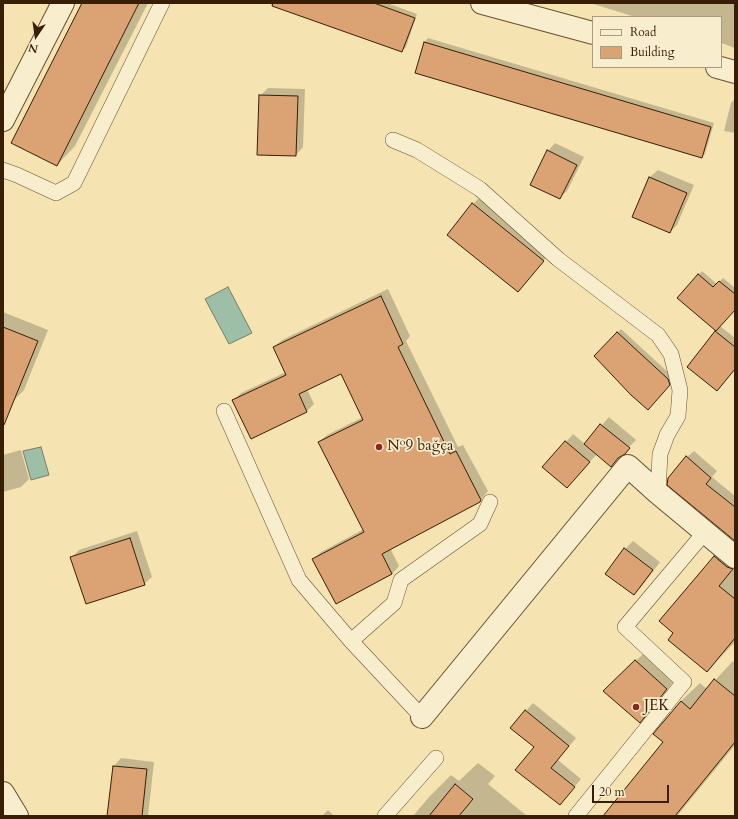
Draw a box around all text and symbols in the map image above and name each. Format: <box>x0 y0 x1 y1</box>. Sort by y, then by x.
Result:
north arrow <box>16 16 56 56</box>
legend <box>592 16 722 68</box>
text: Road <box>630 24 656 40</box>
text: N <box>27 40 40 57</box>
text: Building <box>630 44 674 60</box>
place label: №9 bağça <box>387 438 453 456</box>
marker: №9 bağça <box>374 442 384 452</box>
place label: JEK <box>644 698 669 716</box>
marker: JEK <box>631 702 641 712</box>
scale bar <box>594 777 671 803</box>
text: 20 m <box>599 784 625 800</box>

